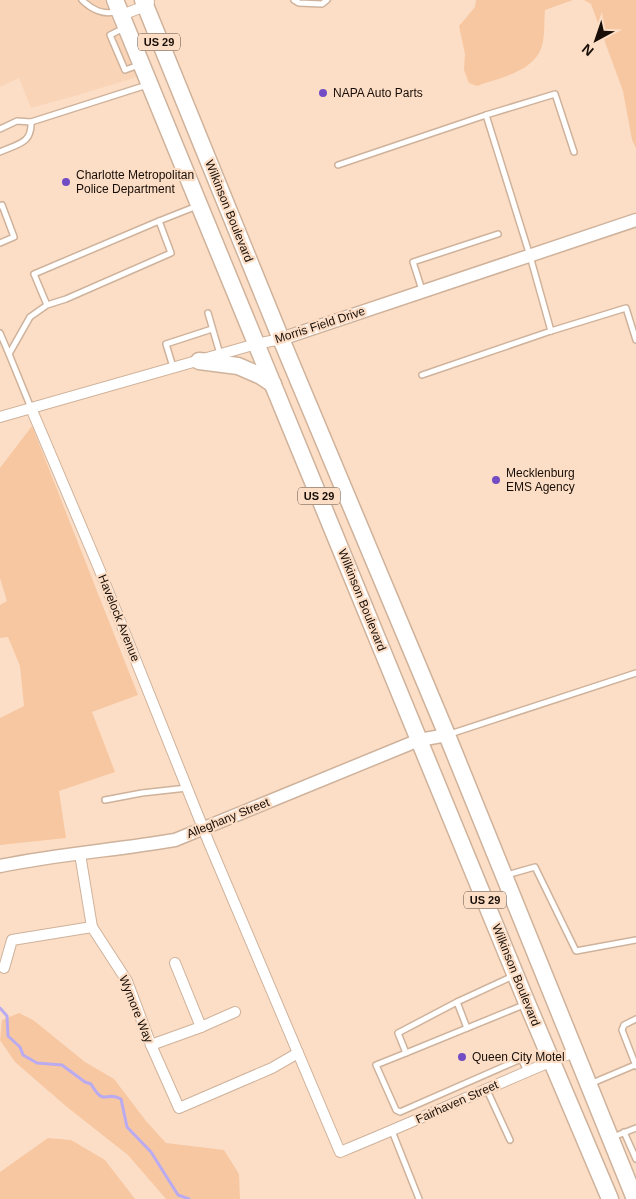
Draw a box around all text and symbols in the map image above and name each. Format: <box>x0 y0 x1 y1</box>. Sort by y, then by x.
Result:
north arrow <box>571 15 621 65</box>
road number: US 29 <box>138 34 180 51</box>
text: N <box>579 41 597 59</box>
place label: NAPA Auto Parts <box>333 86 423 100</box>
marker: NAPA Auto Parts <box>317 87 329 99</box>
street label: Wilkinson Boulevard <box>202 158 256 264</box>
place label: Charlotte Metropolitan Police Department <box>76 168 194 196</box>
marker: Charlotte Metropolitan Police Department <box>60 176 72 188</box>
street label: Morris Field Drive <box>273 304 367 346</box>
place label: Mecklenburg EMS Agency <box>506 466 575 494</box>
marker: Mecklenburg EMS Agency <box>490 474 502 486</box>
road number: US 29 <box>298 488 340 504</box>
street label: Wilkinson Boulevard <box>335 547 389 653</box>
street label: Havelock Avenue <box>95 572 143 664</box>
street label: Alleghany Street <box>185 795 272 841</box>
road number: US 29 <box>464 892 506 908</box>
street label: Wilkinson Boulevard <box>489 922 543 1028</box>
street label: Wymore Way <box>116 973 156 1045</box>
place label: Queen City Motel <box>472 1050 565 1064</box>
marker: Queen City Motel <box>456 1051 468 1063</box>
street label: Fairhaven Street <box>414 1077 501 1126</box>

